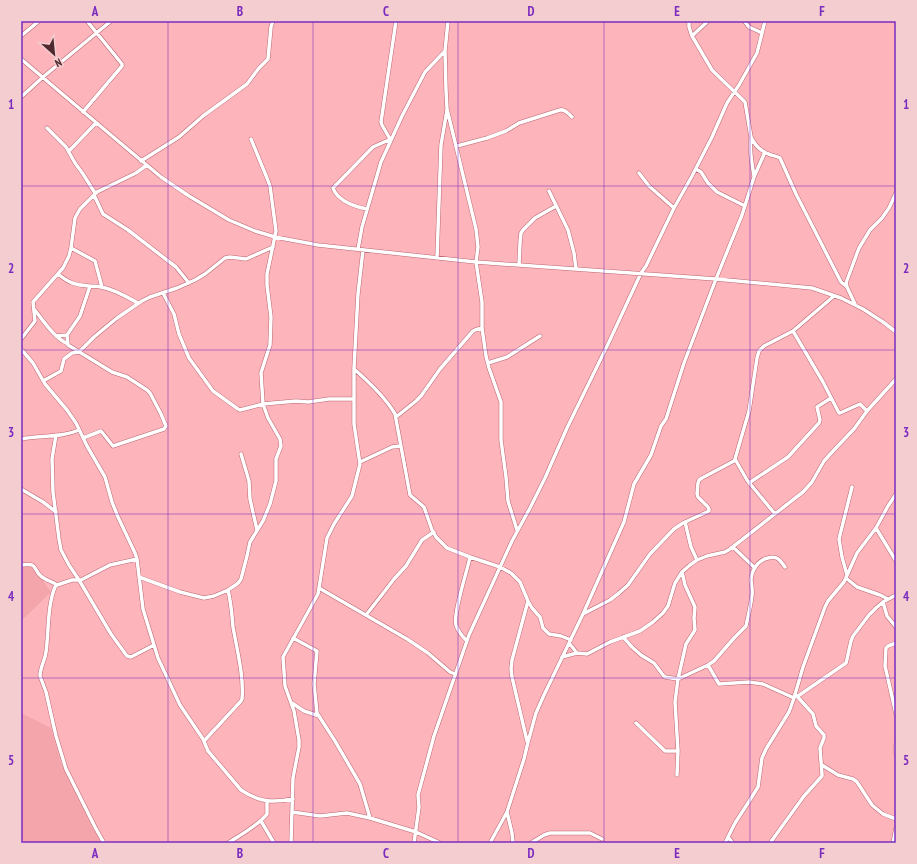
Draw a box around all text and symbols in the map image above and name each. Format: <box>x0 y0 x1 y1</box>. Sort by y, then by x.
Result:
text: A <box>91 3 99 20</box>
text: B <box>237 3 243 20</box>
text: C <box>383 3 389 20</box>
text: D <box>528 3 535 20</box>
text: E <box>674 3 680 20</box>
text: F <box>819 3 825 20</box>
north arrow <box>34 34 74 74</box>
text: N <box>53 55 64 71</box>
text: 1 <box>8 96 14 113</box>
text: 1 <box>903 96 909 113</box>
text: 2 <box>8 260 14 277</box>
text: 2 <box>903 260 909 277</box>
text: 3 <box>8 424 14 441</box>
text: 3 <box>903 424 909 441</box>
text: 4 <box>8 588 15 605</box>
text: 4 <box>903 588 910 605</box>
text: 5 <box>8 752 14 769</box>
text: 5 <box>903 752 909 769</box>
text: A <box>91 845 99 862</box>
text: B <box>237 845 243 862</box>
text: C <box>383 845 389 862</box>
text: D <box>528 845 535 862</box>
text: E <box>674 845 680 862</box>
text: F <box>819 845 825 862</box>

